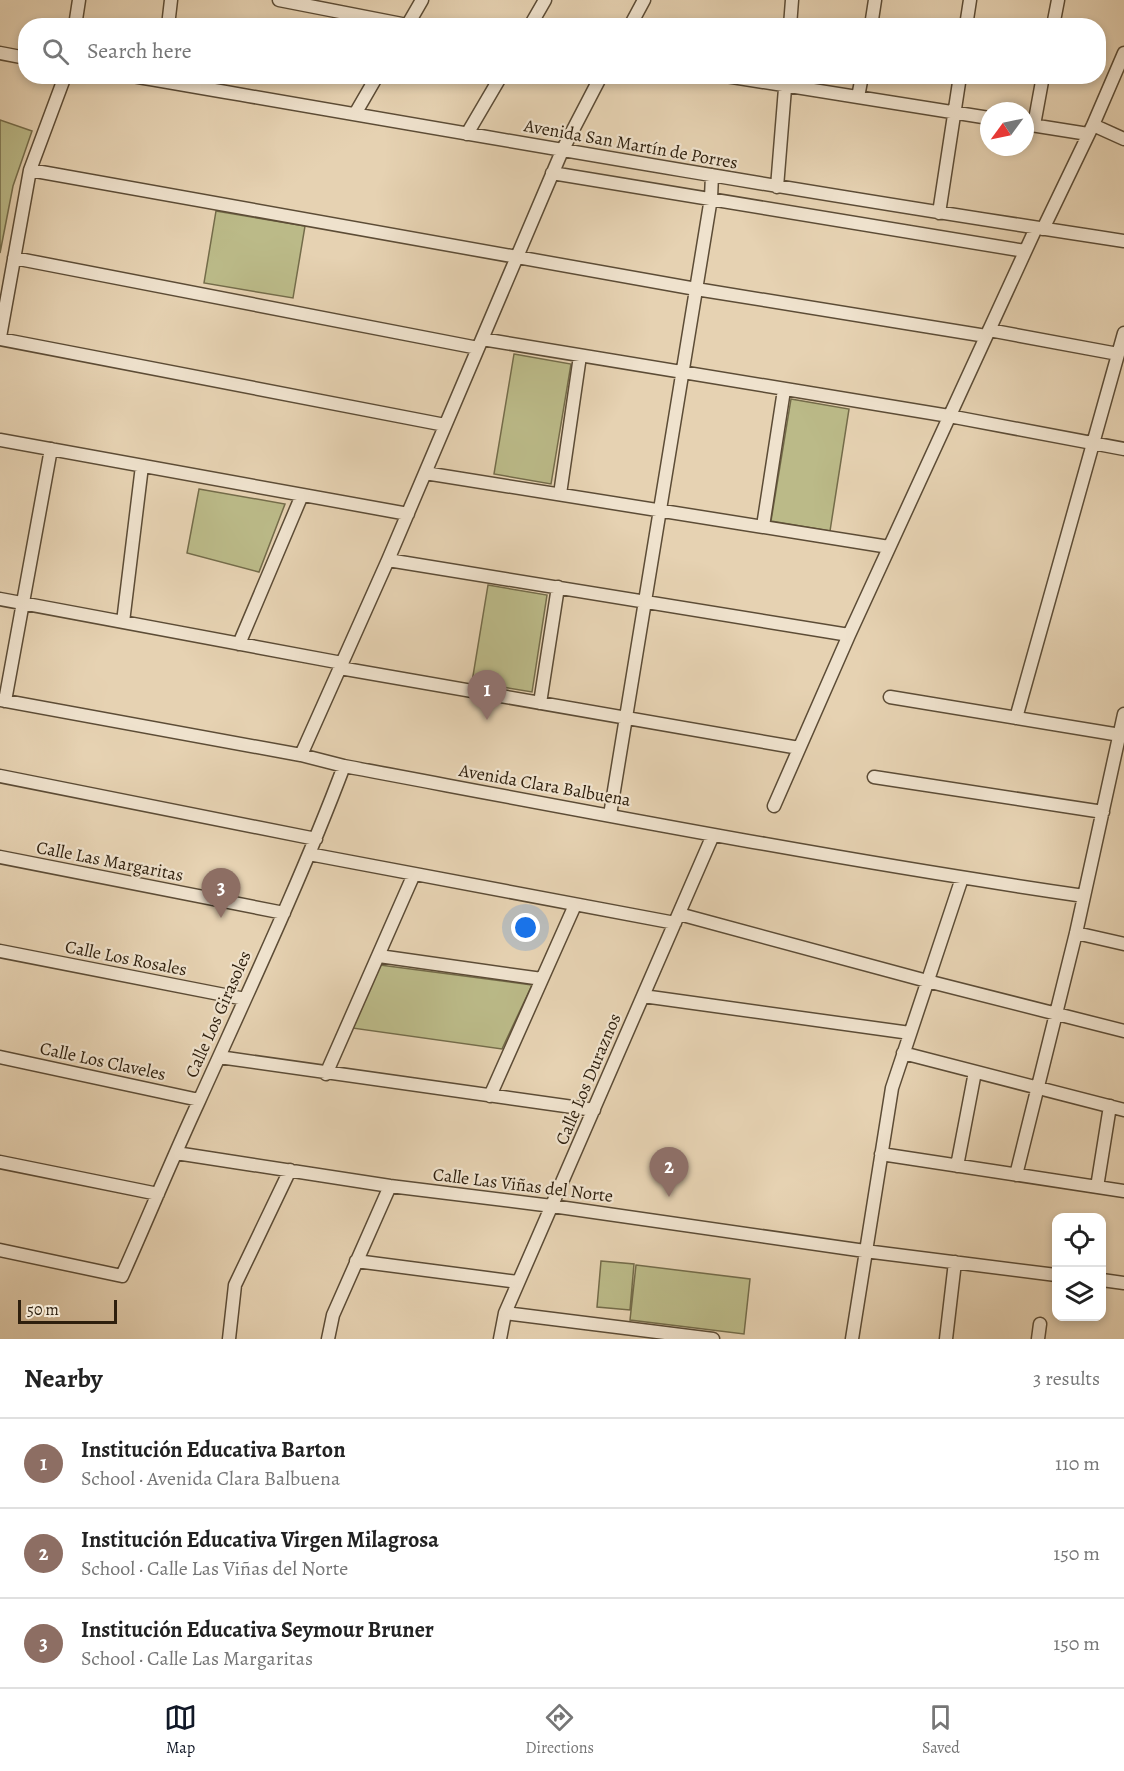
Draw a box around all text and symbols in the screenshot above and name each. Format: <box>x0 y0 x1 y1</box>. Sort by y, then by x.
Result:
search box <box>18 18 1106 84</box>
icon: search <box>39 35 72 68</box>
text: Search here <box>87 36 192 66</box>
north arrow <box>980 102 1034 156</box>
street label: Avenida San Martín de Porres <box>521 113 740 175</box>
pin: 1 <box>468 670 506 720</box>
street label: Avenida Clara Balbuena <box>456 758 633 812</box>
street label: Calle Las Margaritas <box>34 835 186 887</box>
pin: 3 <box>202 868 240 918</box>
your location <box>511 913 540 942</box>
street label: Calle Los Rosales <box>63 934 189 982</box>
street label: Calle Los Girasoles <box>179 947 257 1081</box>
street label: Calle Los Duraznos <box>549 1010 627 1148</box>
street label: Calle Los Claveles <box>38 1036 168 1086</box>
pin: 2 <box>650 1148 688 1197</box>
street label: Calle Las Viñas del Norte <box>432 1162 614 1208</box>
map controls <box>1052 1213 1106 1321</box>
button: locate <box>1052 1213 1106 1267</box>
button: layers <box>1052 1267 1106 1321</box>
scale bar <box>18 1297 117 1324</box>
text: 50 m <box>27 1299 59 1321</box>
text: Nearby <box>24 1361 103 1396</box>
text: 3 results <box>1033 1365 1100 1392</box>
text: Institución Educativa Barton <box>81 1435 346 1465</box>
text: 1 <box>40 1450 47 1477</box>
text: 110 m <box>1055 1450 1100 1477</box>
text: School · Avenida Clara Balbuena <box>81 1465 340 1492</box>
text: Institución Educativa Virgen Milagrosa <box>81 1525 439 1555</box>
text: 2 <box>39 1540 48 1567</box>
text: 150 m <box>1053 1540 1100 1567</box>
text: School · Calle Las Viñas del Norte <box>81 1555 348 1582</box>
text: Institución Educativa Seymour Bruner <box>81 1615 434 1645</box>
text: 3 <box>39 1630 48 1657</box>
text: 150 m <box>1053 1630 1100 1657</box>
text: School · Calle Las Margaritas <box>81 1645 313 1672</box>
tab: Map <box>164 1701 197 1759</box>
tab: Directions <box>525 1701 594 1759</box>
tab: Saved <box>922 1701 960 1759</box>

